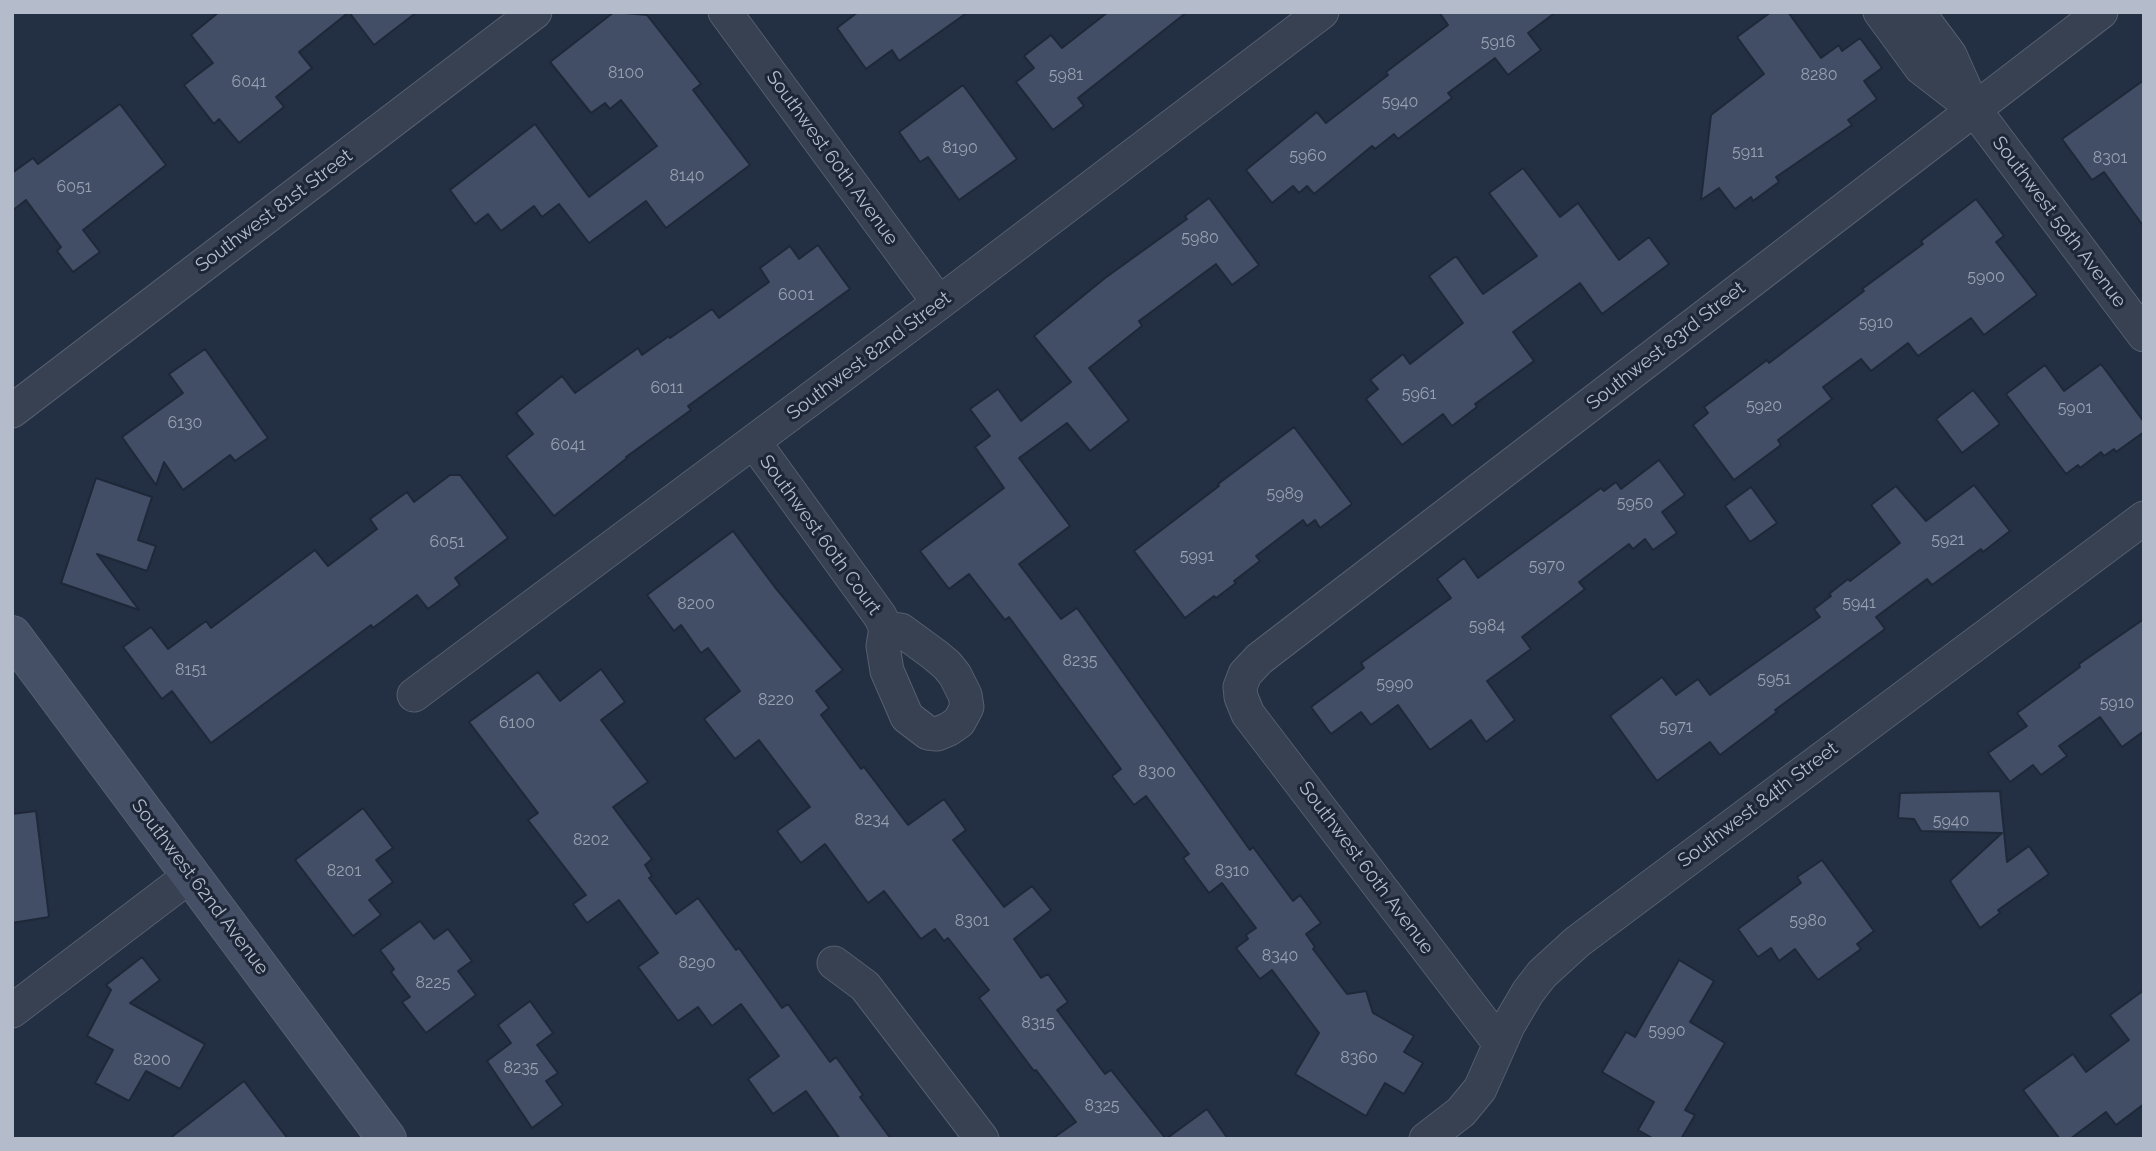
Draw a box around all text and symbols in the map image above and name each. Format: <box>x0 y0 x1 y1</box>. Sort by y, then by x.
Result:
house number: 5916 <box>1481 32 1515 52</box>
house number: 8100 <box>608 63 644 83</box>
house number: 5981 <box>1049 65 1083 85</box>
house number: 8280 <box>1800 65 1838 85</box>
street label: Southwest 60th Avenue <box>761 66 903 250</box>
house number: 6041 <box>231 72 267 92</box>
house number: 5940 <box>1382 92 1418 112</box>
street label: Southwest 59th Avenue <box>1987 132 2131 312</box>
house number: 8190 <box>942 138 978 158</box>
house number: 5911 <box>1732 142 1764 162</box>
street label: Southwest 81st Street <box>191 145 357 277</box>
house number: 5960 <box>1289 146 1327 166</box>
house number: 8301 <box>2093 148 2127 168</box>
house number: 8140 <box>670 166 704 186</box>
house number: 6051 <box>56 177 92 197</box>
house number: 5980 <box>1181 228 1219 248</box>
house number: 5900 <box>1967 267 2005 287</box>
street label: Southwest 83rd Street <box>1582 277 1750 415</box>
house number: 6001 <box>778 285 814 305</box>
street label: Southwest 82nd Street <box>782 287 956 425</box>
house number: 5910 <box>1859 313 1893 333</box>
house number: 6011 <box>650 378 684 398</box>
house number: 5961 <box>1402 384 1436 404</box>
house number: 5920 <box>1746 396 1782 416</box>
house number: 5901 <box>2058 398 2092 418</box>
house number: 6130 <box>168 413 202 433</box>
house number: 6041 <box>550 435 586 455</box>
street label: Southwest 60th Court <box>754 451 886 619</box>
house number: 5989 <box>1267 484 1303 504</box>
house number: 5950 <box>1617 493 1653 513</box>
house number: 5921 <box>1931 530 1965 550</box>
house number: 6051 <box>429 532 465 552</box>
house number: 5991 <box>1180 546 1214 566</box>
house number: 5970 <box>1529 556 1565 576</box>
house number: 5941 <box>1842 593 1876 613</box>
house number: 8200 <box>677 594 715 614</box>
house number: 5984 <box>1469 616 1505 636</box>
house number: 8235 <box>1062 651 1098 671</box>
house number: 8151 <box>175 660 207 680</box>
house number: 5951 <box>1757 669 1791 689</box>
house number: 5990 <box>1376 674 1414 694</box>
house number: 8220 <box>758 690 794 710</box>
house number: 5910 <box>2100 693 2134 713</box>
house number: 6100 <box>499 713 535 733</box>
house number: 5971 <box>1659 717 1693 737</box>
street label: Southwest 84th Street <box>1673 737 1843 873</box>
house number: 8300 <box>1138 762 1176 782</box>
street label: Southwest 60th Avenue <box>1294 777 1438 959</box>
street label: Southwest 62nd Avenue <box>127 795 273 979</box>
house number: 8234 <box>854 810 890 830</box>
house number: 5940 <box>1933 811 1969 831</box>
house number: 8202 <box>573 830 609 850</box>
house number: 8201 <box>327 861 361 881</box>
house number: 8310 <box>1215 861 1249 881</box>
house number: 8301 <box>955 911 989 931</box>
house number: 5980 <box>1789 911 1827 931</box>
house number: 8340 <box>1262 946 1298 966</box>
house number: 8290 <box>679 953 715 973</box>
house number: 8225 <box>416 973 450 993</box>
house number: 8315 <box>1021 1013 1055 1033</box>
house number: 5990 <box>1648 1021 1686 1041</box>
house number: 8360 <box>1340 1048 1378 1068</box>
house number: 8200 <box>133 1050 171 1070</box>
house number: 8235 <box>503 1058 539 1078</box>
house number: 8325 <box>1084 1096 1120 1116</box>

